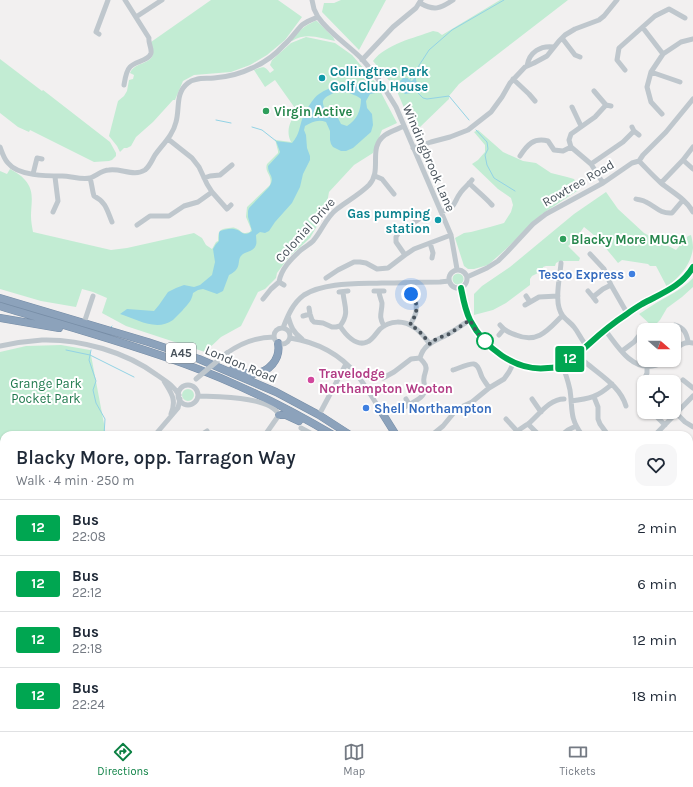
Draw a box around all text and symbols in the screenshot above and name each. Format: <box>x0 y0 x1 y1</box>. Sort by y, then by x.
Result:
place label: Collingtree Park Golf Club House <box>330 64 429 94</box>
marker: Collingtree Park Golf Club House <box>317 73 327 83</box>
street label: Windingbrook Lane <box>400 102 458 214</box>
place label: Virgin Active <box>274 104 352 119</box>
marker: Virgin Active <box>261 106 271 116</box>
street label: Rowtree Road <box>539 156 617 210</box>
street label: Colonial Drive <box>272 194 338 265</box>
place label: Gas pumping station <box>347 206 430 236</box>
marker: Gas pumping station <box>433 215 443 225</box>
place label: Blacky More MUGA <box>571 232 687 247</box>
marker: Blacky More MUGA <box>558 234 568 244</box>
place label: Tesco Express <box>538 267 624 282</box>
marker: Tesco Express <box>627 269 637 279</box>
your location <box>401 284 421 304</box>
north arrow <box>637 323 681 367</box>
map controls <box>637 323 681 419</box>
unlabelled marker <box>476 332 494 350</box>
street label: London Road <box>203 342 279 386</box>
road number: A45 <box>166 343 196 363</box>
line badge: 12 <box>552 346 588 372</box>
text: 12 <box>563 350 577 367</box>
place label: Travelodge Northampton Wooton <box>319 366 453 396</box>
marker: Travelodge Northampton Wooton <box>306 375 316 385</box>
button: locate <box>637 375 681 419</box>
park label: Grange Park Pocket Park <box>10 376 82 406</box>
place label: Shell Northampton <box>374 401 492 416</box>
marker: Shell Northampton <box>361 403 371 413</box>
button: heart <box>635 444 677 486</box>
text: Blacky More, opp. Tarragon Way <box>16 447 296 469</box>
text: Walk · 4 min · 250 m <box>16 473 134 488</box>
text: Bus <box>72 511 99 529</box>
text: 12 <box>31 519 45 536</box>
text: 2 min <box>637 519 677 537</box>
text: 22:08 <box>72 529 106 544</box>
text: Bus <box>72 567 99 585</box>
text: 12 <box>31 575 45 592</box>
text: 6 min <box>637 575 677 593</box>
text: 22:12 <box>72 585 102 600</box>
text: Bus <box>72 623 99 641</box>
text: 12 <box>31 631 45 648</box>
text: 12 min <box>632 631 677 649</box>
text: 22:18 <box>72 641 102 656</box>
text: Bus <box>72 679 99 697</box>
text: 12 <box>31 687 45 704</box>
text: 18 min <box>632 687 677 705</box>
text: 22:24 <box>72 697 105 712</box>
tab: Directions <box>97 741 149 778</box>
tab: Map <box>343 741 365 778</box>
tab: Tickets <box>560 741 596 778</box>

